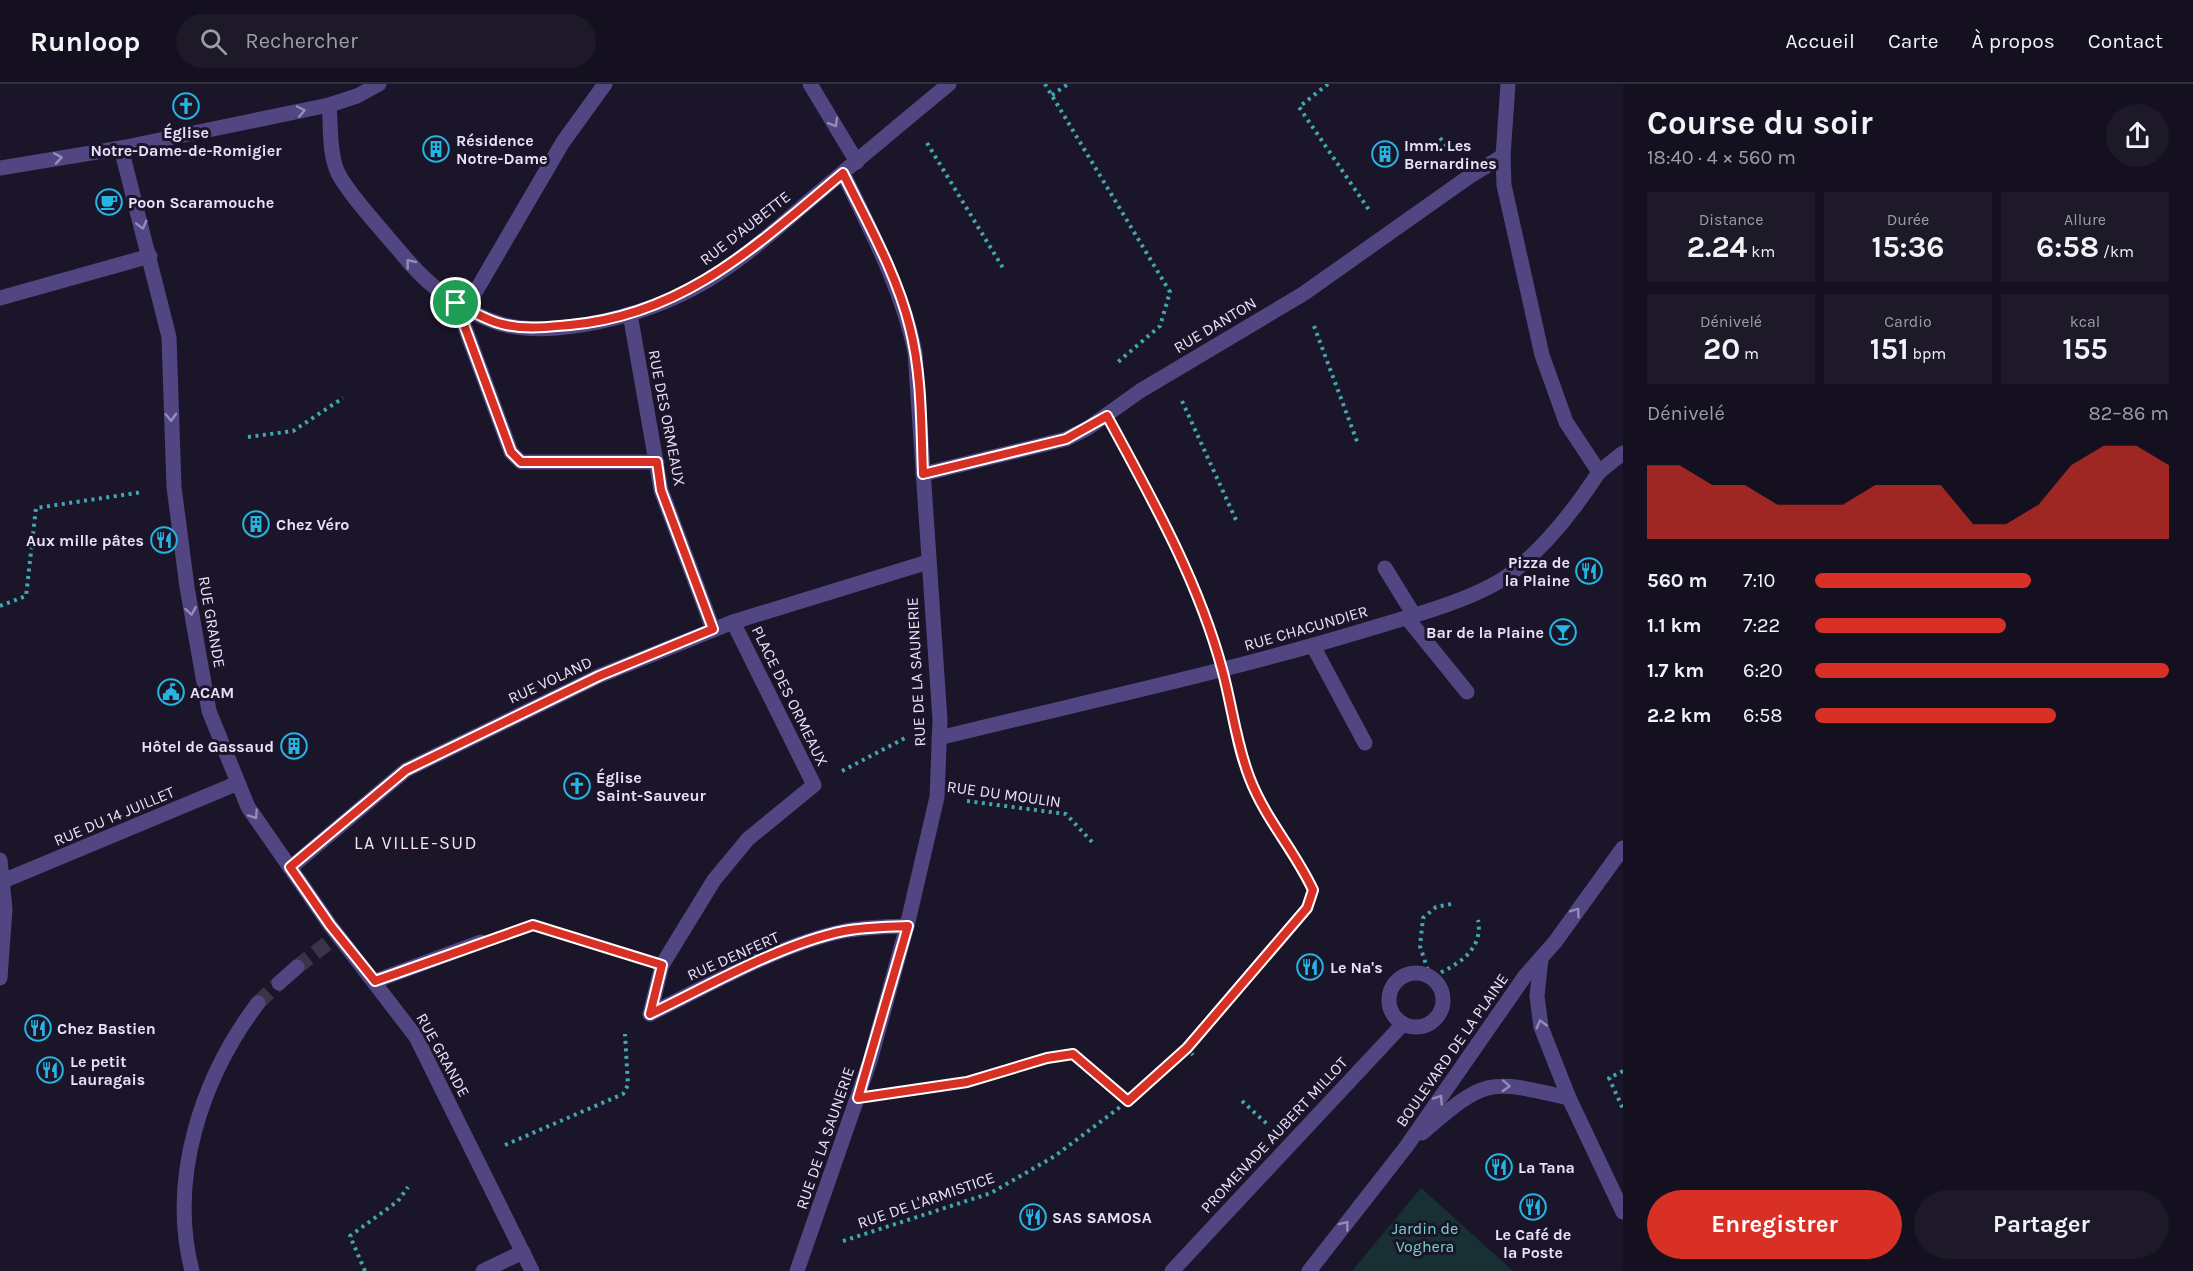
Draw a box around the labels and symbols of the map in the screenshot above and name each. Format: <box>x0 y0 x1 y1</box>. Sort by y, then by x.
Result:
church icon: Église Notre-Dame-de-Romigier <box>171 91 201 121</box>
one-way arrow <box>296 105 306 118</box>
one-way arrow <box>826 117 838 127</box>
place label: Église Notre-Dame-de-Romigier <box>91 123 282 160</box>
place label: Résidence Notre-Dame <box>456 131 548 168</box>
building icon: Résidence Notre-Dame <box>421 134 451 164</box>
place label: Imm. Les Bernardines <box>1404 136 1497 173</box>
building icon: Imm. Les Bernardines <box>1370 139 1400 169</box>
one-way arrow <box>53 153 62 165</box>
cafe icon: Poon Scaramouche <box>94 187 124 217</box>
street label: RUE D'AUBETTE <box>696 187 794 269</box>
place label: Poon Scaramouche <box>128 193 274 212</box>
one-way arrow <box>134 220 147 230</box>
one-way arrow <box>407 259 418 270</box>
pin <box>430 277 481 328</box>
street label: RUE DANTON <box>1170 293 1260 357</box>
street label: RUE DES ORMEAUX <box>644 348 690 488</box>
one-way arrow <box>165 412 178 421</box>
building icon: Chez Véro <box>241 509 271 539</box>
place label: Chez Véro <box>276 515 349 534</box>
restaurant icon: Aux mille pâtes <box>149 525 179 555</box>
place label: Aux mille pâtes <box>26 531 144 550</box>
place label: Pizza de la Plaine <box>1505 553 1570 590</box>
restaurant icon: Pizza de la Plaine <box>1574 556 1604 586</box>
street label: RUE GRANDE <box>195 575 229 669</box>
street label: RUE DE LA SAUNERIE <box>903 597 929 747</box>
street label: RUE CHACUNDIER <box>1242 601 1370 655</box>
one-way arrow <box>184 605 197 615</box>
bar icon: Bar de la Plaine <box>1548 617 1578 647</box>
street label: PLACE DES ORMEAUX <box>748 623 832 769</box>
place label: Bar de la Plaine <box>1426 623 1544 642</box>
street label: RUE VOLAND <box>505 652 595 708</box>
public building icon: ACAM <box>156 677 186 707</box>
place label: ACAM <box>190 683 234 702</box>
building icon: Hôtel de Gassaud <box>279 731 309 761</box>
place label: Hôtel de Gassaud <box>141 737 274 756</box>
place label: Église Saint-Sauveur <box>596 768 706 805</box>
church icon: Église Saint-Sauveur <box>562 771 592 801</box>
street label: RUE DU MOULIN <box>946 777 1062 811</box>
street label: RUE DU 14 JUILLET <box>51 782 177 850</box>
one-way arrow <box>247 809 258 820</box>
district label: LA VILLE-SUD <box>354 832 478 854</box>
one-way arrow <box>1569 908 1580 919</box>
street label: RUE DENFERT <box>684 927 782 985</box>
restaurant icon: Le Na's <box>1295 952 1325 982</box>
place label: Le Na's <box>1330 958 1383 977</box>
street label: BOULEVARD DE LA PLAINE <box>1392 970 1512 1130</box>
street label: RUE GRANDE <box>412 1010 474 1100</box>
restaurant icon: Chez Bastien <box>23 1013 53 1043</box>
place label: Chez Bastien <box>57 1019 156 1038</box>
one-way arrow <box>1536 1019 1548 1030</box>
place label: Le petit Lauragais <box>70 1052 145 1089</box>
street label: PROMENADE AUBERT MILLOT <box>1197 1053 1351 1217</box>
restaurant icon: Le petit Lauragais <box>35 1055 65 1085</box>
street label: RUE DE LA SAUNERIE <box>792 1064 858 1212</box>
one-way arrow <box>1502 1079 1511 1092</box>
one-way arrow <box>1432 1094 1443 1105</box>
restaurant icon: La Tana <box>1484 1152 1514 1182</box>
place label: La Tana <box>1518 1158 1575 1177</box>
street label: RUE DE L'ARMISTICE <box>855 1168 997 1232</box>
restaurant icon: Le Café de la Poste <box>1518 1192 1548 1222</box>
restaurant icon: SAS SAMOSA <box>1018 1202 1048 1232</box>
place label: SAS SAMOSA <box>1052 1208 1152 1227</box>
park label: Jardin de Voghera <box>1392 1219 1458 1256</box>
one-way arrow <box>1338 1221 1349 1232</box>
place label: Le Café de la Poste <box>1495 1225 1571 1262</box>

